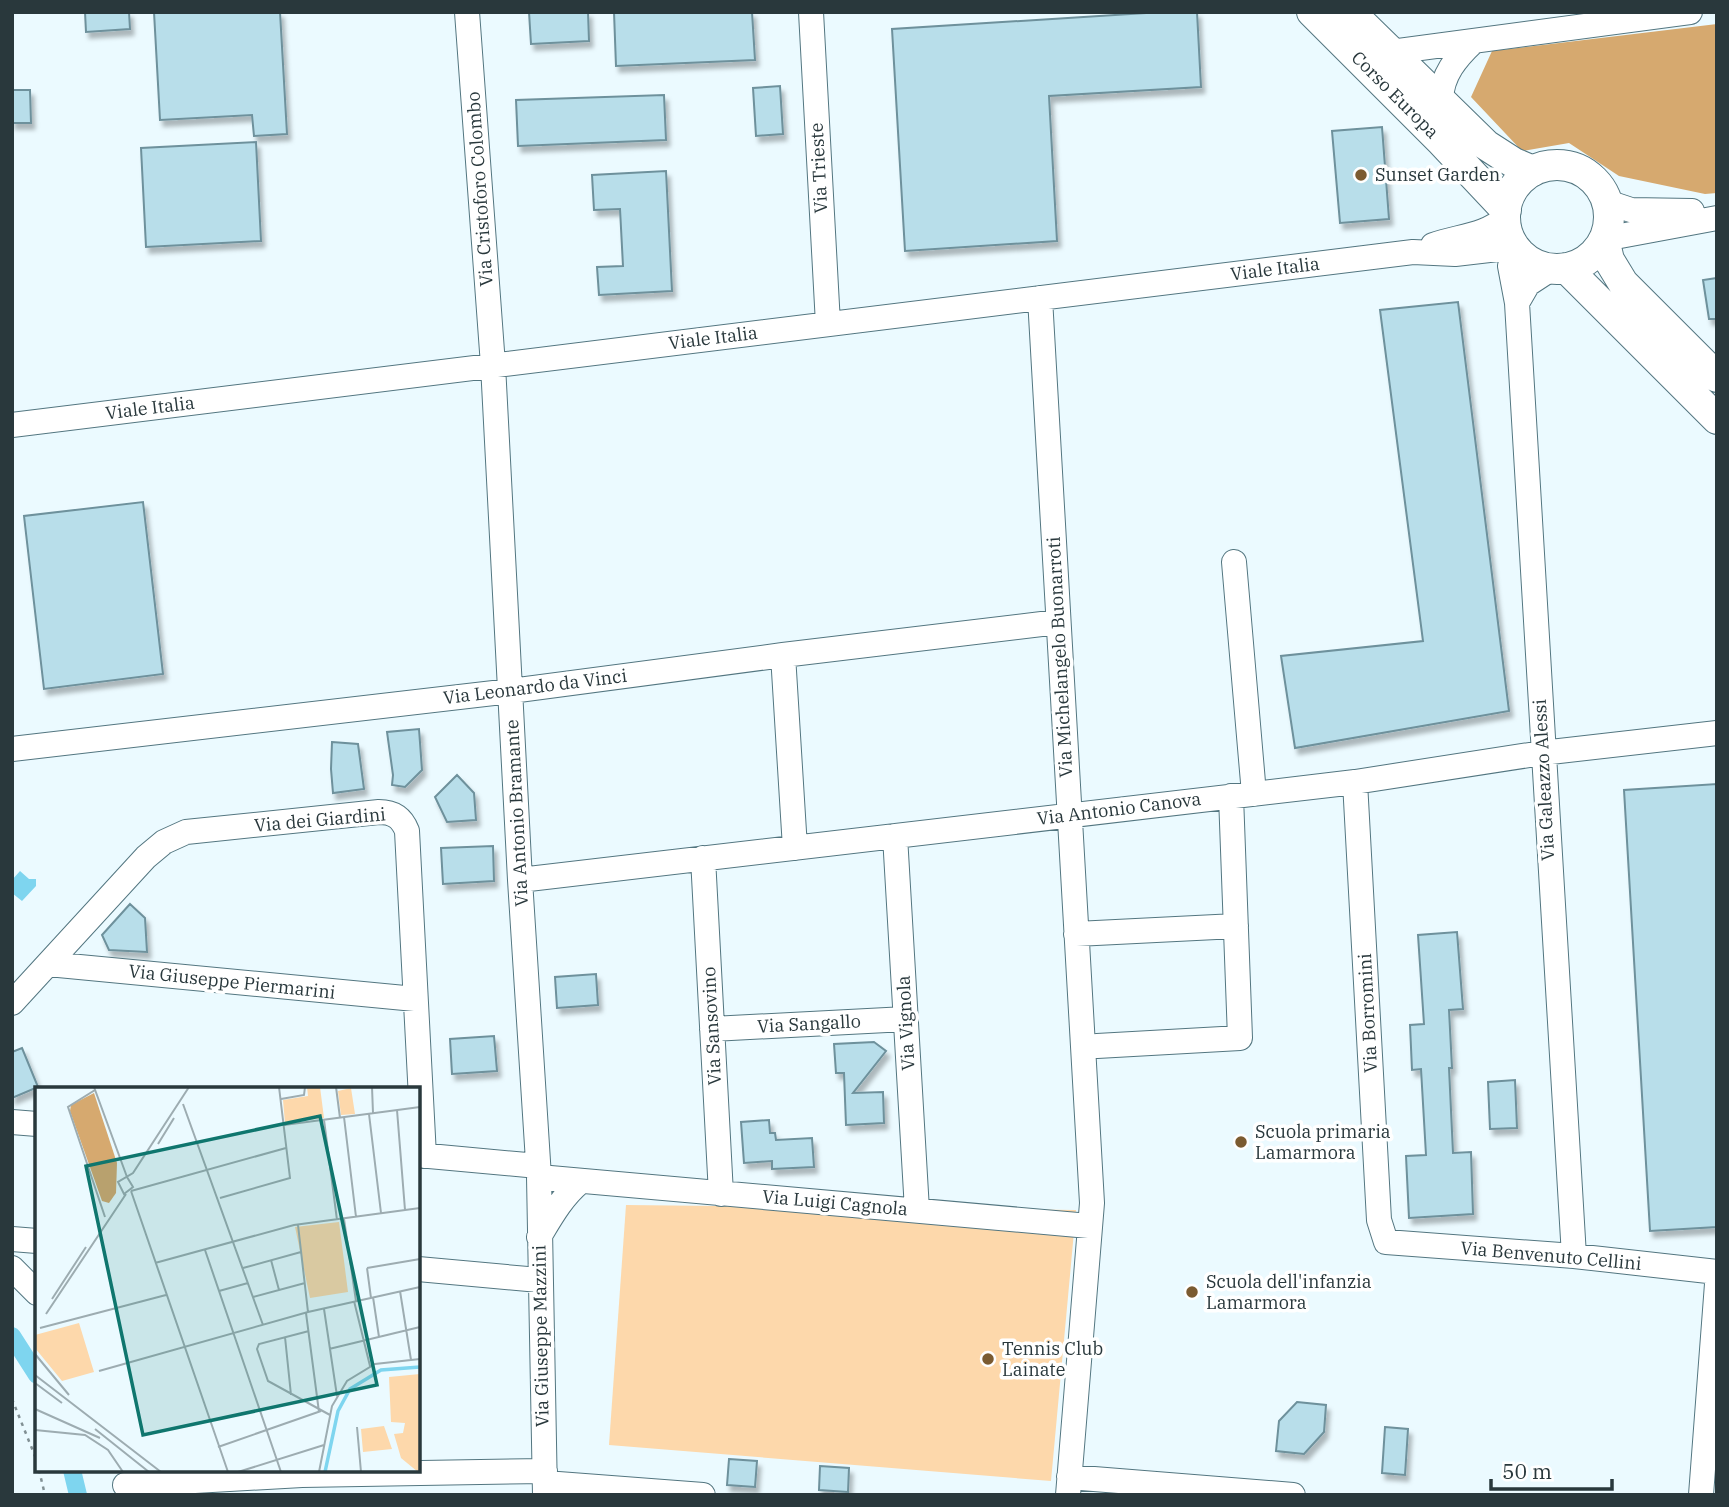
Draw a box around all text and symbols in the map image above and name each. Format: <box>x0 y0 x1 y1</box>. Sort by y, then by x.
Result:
street label: Corso Europa <box>1347 46 1444 143</box>
street label: Via Cristoforo Colombo <box>461 91 498 287</box>
street label: Via Trieste <box>805 122 832 214</box>
place label: Sunset Garden <box>1375 163 1500 186</box>
marker: Sunset Garden <box>1353 167 1369 183</box>
street label: Viale Italia <box>1229 252 1321 285</box>
street label: Viale Italia <box>667 321 759 354</box>
street label: Viale Italia <box>104 391 196 424</box>
street label: Via Michelangelo Buonarroti <box>1042 536 1077 778</box>
street label: Via Leonardo da Vinci <box>442 664 628 709</box>
street label: Via Galeazzo Alessi <box>1528 698 1559 862</box>
street label: Via Antonio Bramante <box>500 719 533 907</box>
street label: Via Antonio Canova <box>1036 787 1202 830</box>
street label: Via dei Giardini <box>253 802 387 837</box>
street label: Via Borromini <box>1353 952 1382 1073</box>
street label: Via Giuseppe Piermarini <box>127 959 337 1004</box>
street label: Via Sansovino <box>697 966 726 1086</box>
street label: Via Vignola <box>892 975 919 1071</box>
street label: Via Sangallo <box>757 1009 861 1038</box>
inset map <box>35 1087 420 1472</box>
place label: Scuola primaria Lamarmora <box>1255 1120 1391 1164</box>
marker: Scuola primaria Lamarmora <box>1233 1134 1249 1150</box>
street label: Via Luigi Cagnola <box>761 1185 909 1220</box>
street label: Via Benvenuto Cellini <box>1460 1236 1643 1275</box>
street label: Via Giuseppe Mazzini <box>527 1244 554 1427</box>
place label: Scuola dell'infanzia Lamarmora <box>1206 1270 1372 1314</box>
marker: Scuola dell'infanzia Lamarmora <box>1184 1284 1200 1300</box>
place label: Tennis Club Lainate <box>1002 1337 1103 1381</box>
marker: Tennis Club Lainate <box>980 1351 996 1367</box>
scale bar <box>1491 1448 1612 1492</box>
text: 50 m <box>1502 1457 1552 1485</box>

